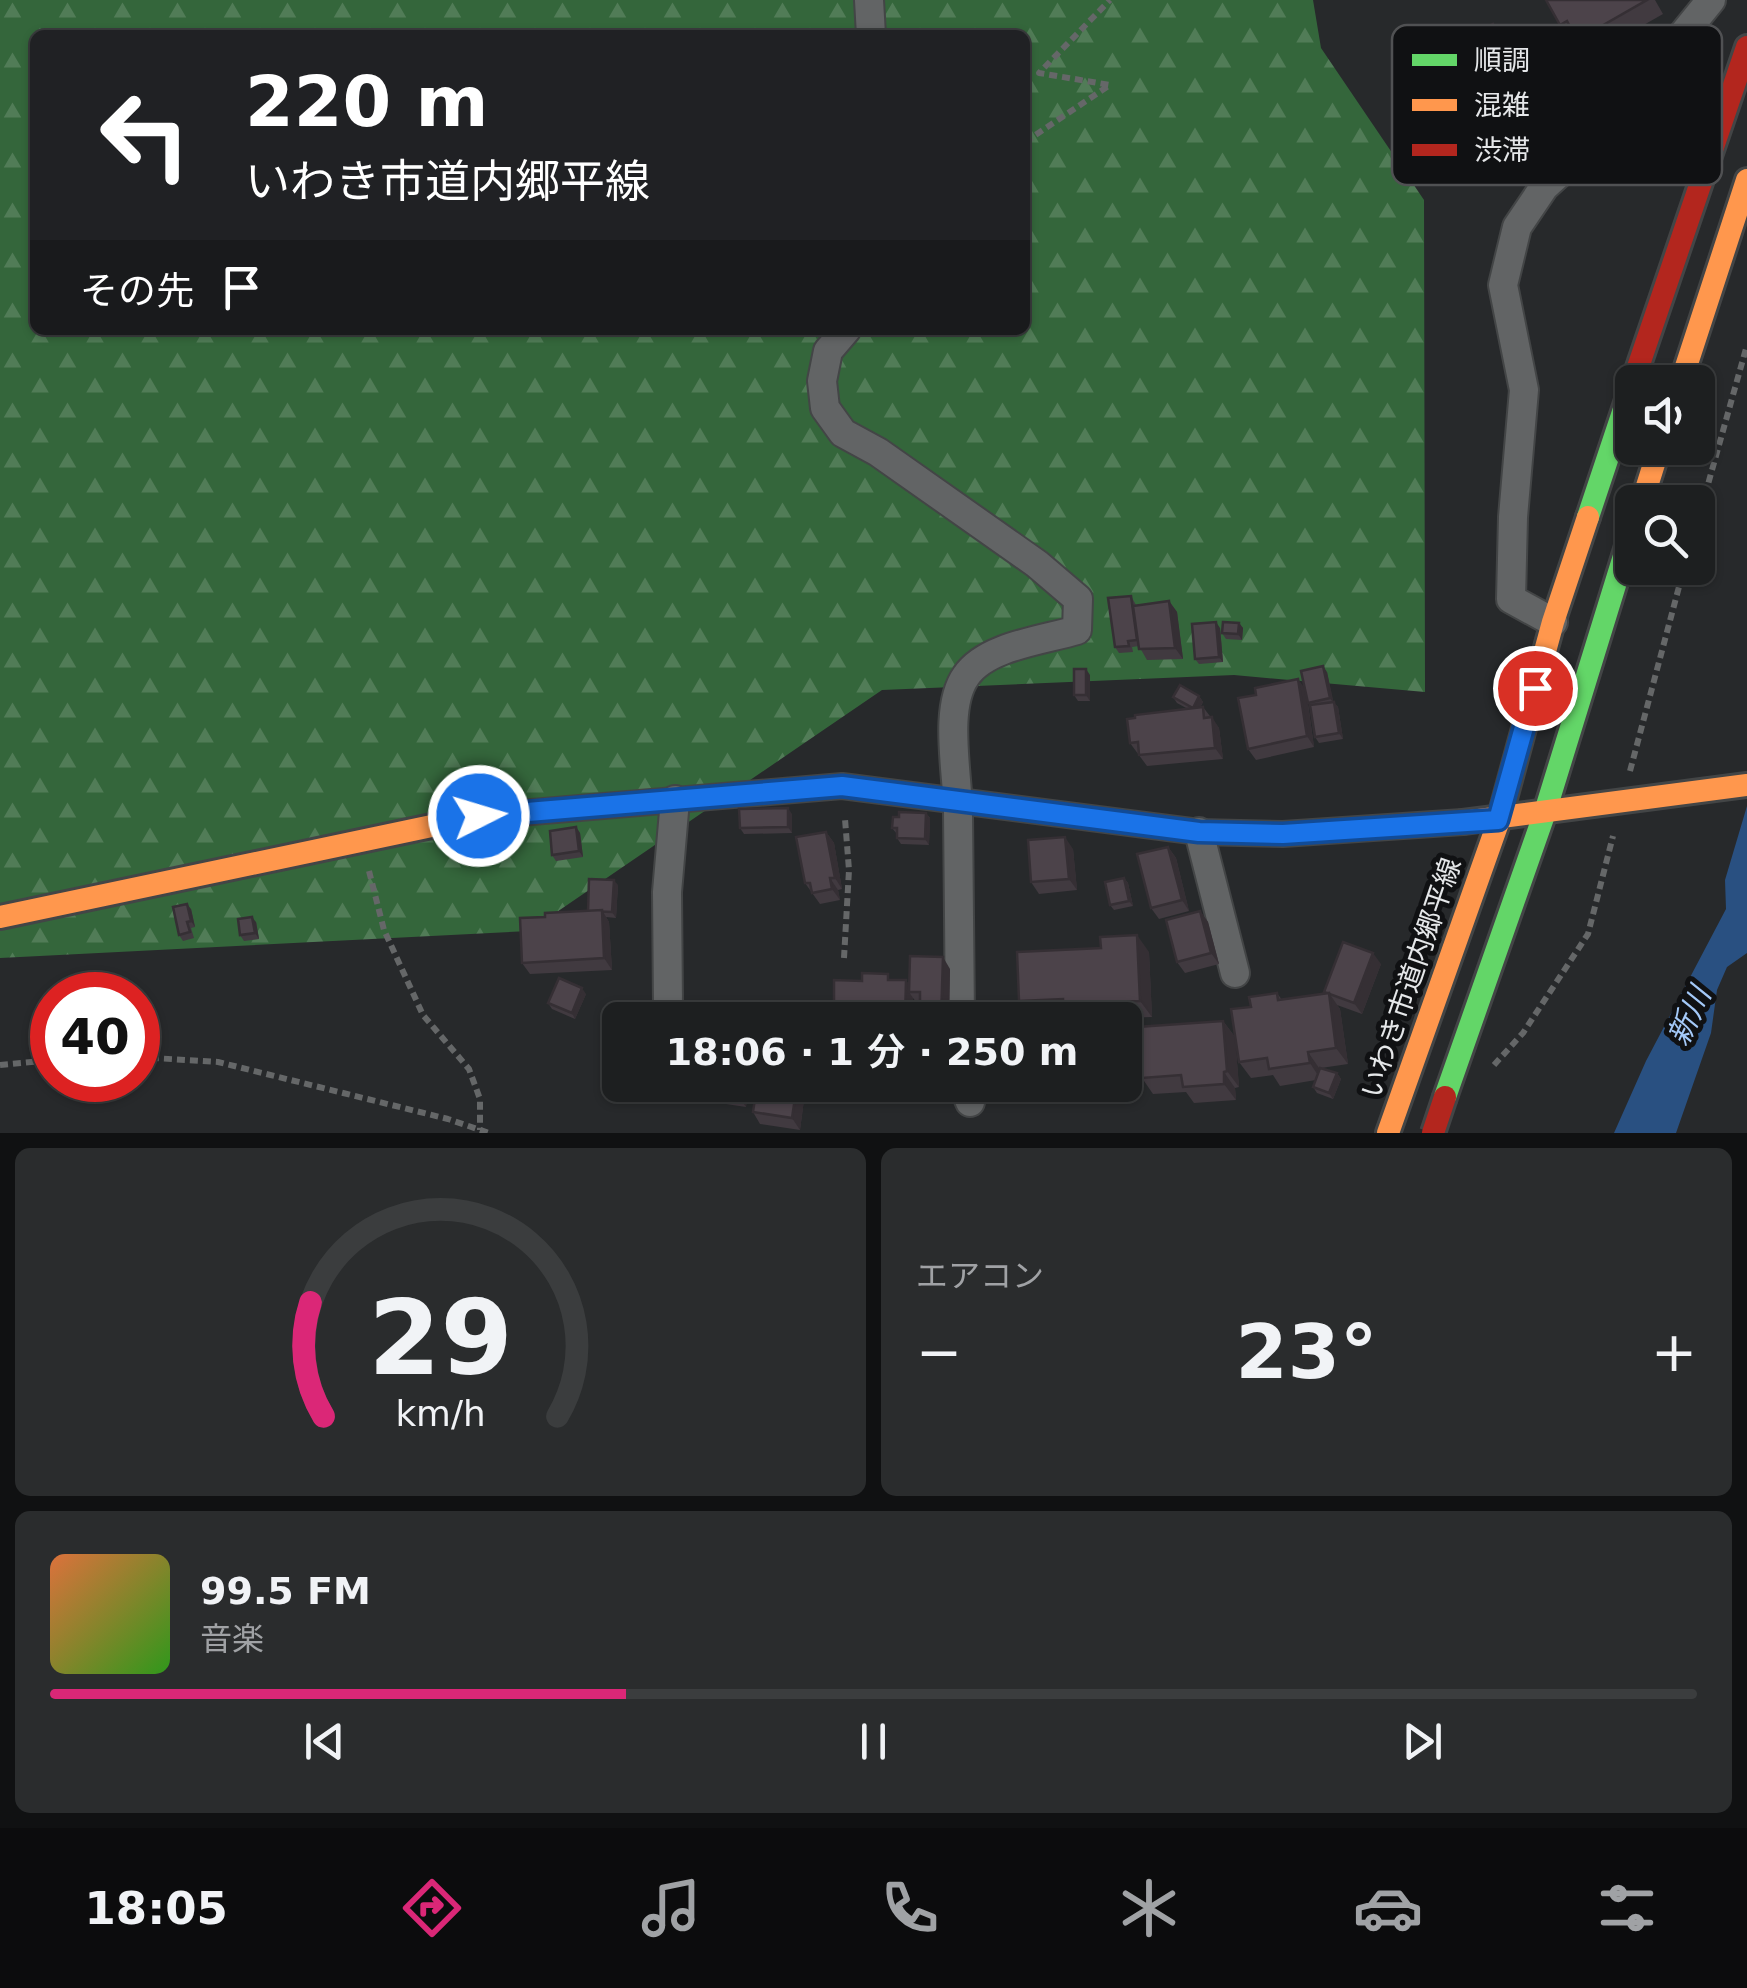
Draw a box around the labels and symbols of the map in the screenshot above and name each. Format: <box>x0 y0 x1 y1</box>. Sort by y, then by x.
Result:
legend <box>1392 25 1722 185</box>
text: 順調 <box>1474 44 1530 77</box>
text: 混雑 <box>1474 89 1530 122</box>
text: 渋滞 <box>1474 134 1530 167</box>
pin <box>1493 646 1578 731</box>
position arrow <box>427 764 531 868</box>
street label: いわき市道内郷平線 <box>1354 853 1468 1103</box>
speed limit sign: 40 <box>30 972 160 1102</box>
water label: 新川 <box>1660 979 1719 1051</box>

